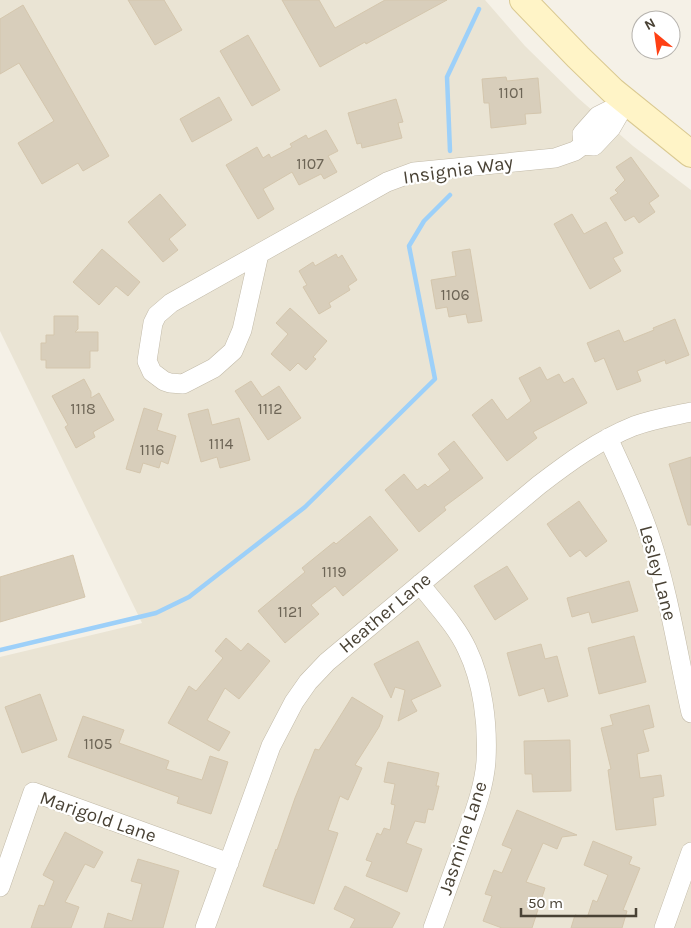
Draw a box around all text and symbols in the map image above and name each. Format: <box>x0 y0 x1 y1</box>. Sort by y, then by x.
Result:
north arrow <box>631 10 681 60</box>
text: N <box>641 14 658 34</box>
house number: 1101 <box>498 83 524 102</box>
street label: Insignia Way <box>402 151 515 189</box>
house number: 1107 <box>296 154 324 173</box>
house number: 1106 <box>440 285 470 304</box>
house number: 1118 <box>70 399 96 418</box>
house number: 1112 <box>257 399 283 418</box>
house number: 1114 <box>209 434 233 453</box>
house number: 1116 <box>139 440 165 459</box>
street label: Lesley Lane <box>635 523 681 623</box>
house number: 1119 <box>321 562 347 581</box>
street label: Heather Lane <box>335 568 435 658</box>
house number: 1121 <box>277 602 303 621</box>
house number: 1105 <box>83 734 113 753</box>
street label: Jasmine Lane <box>434 779 492 897</box>
street label: Marigold Lane <box>37 787 159 847</box>
scale bar <box>521 886 636 918</box>
text: 50 m <box>528 894 563 912</box>

